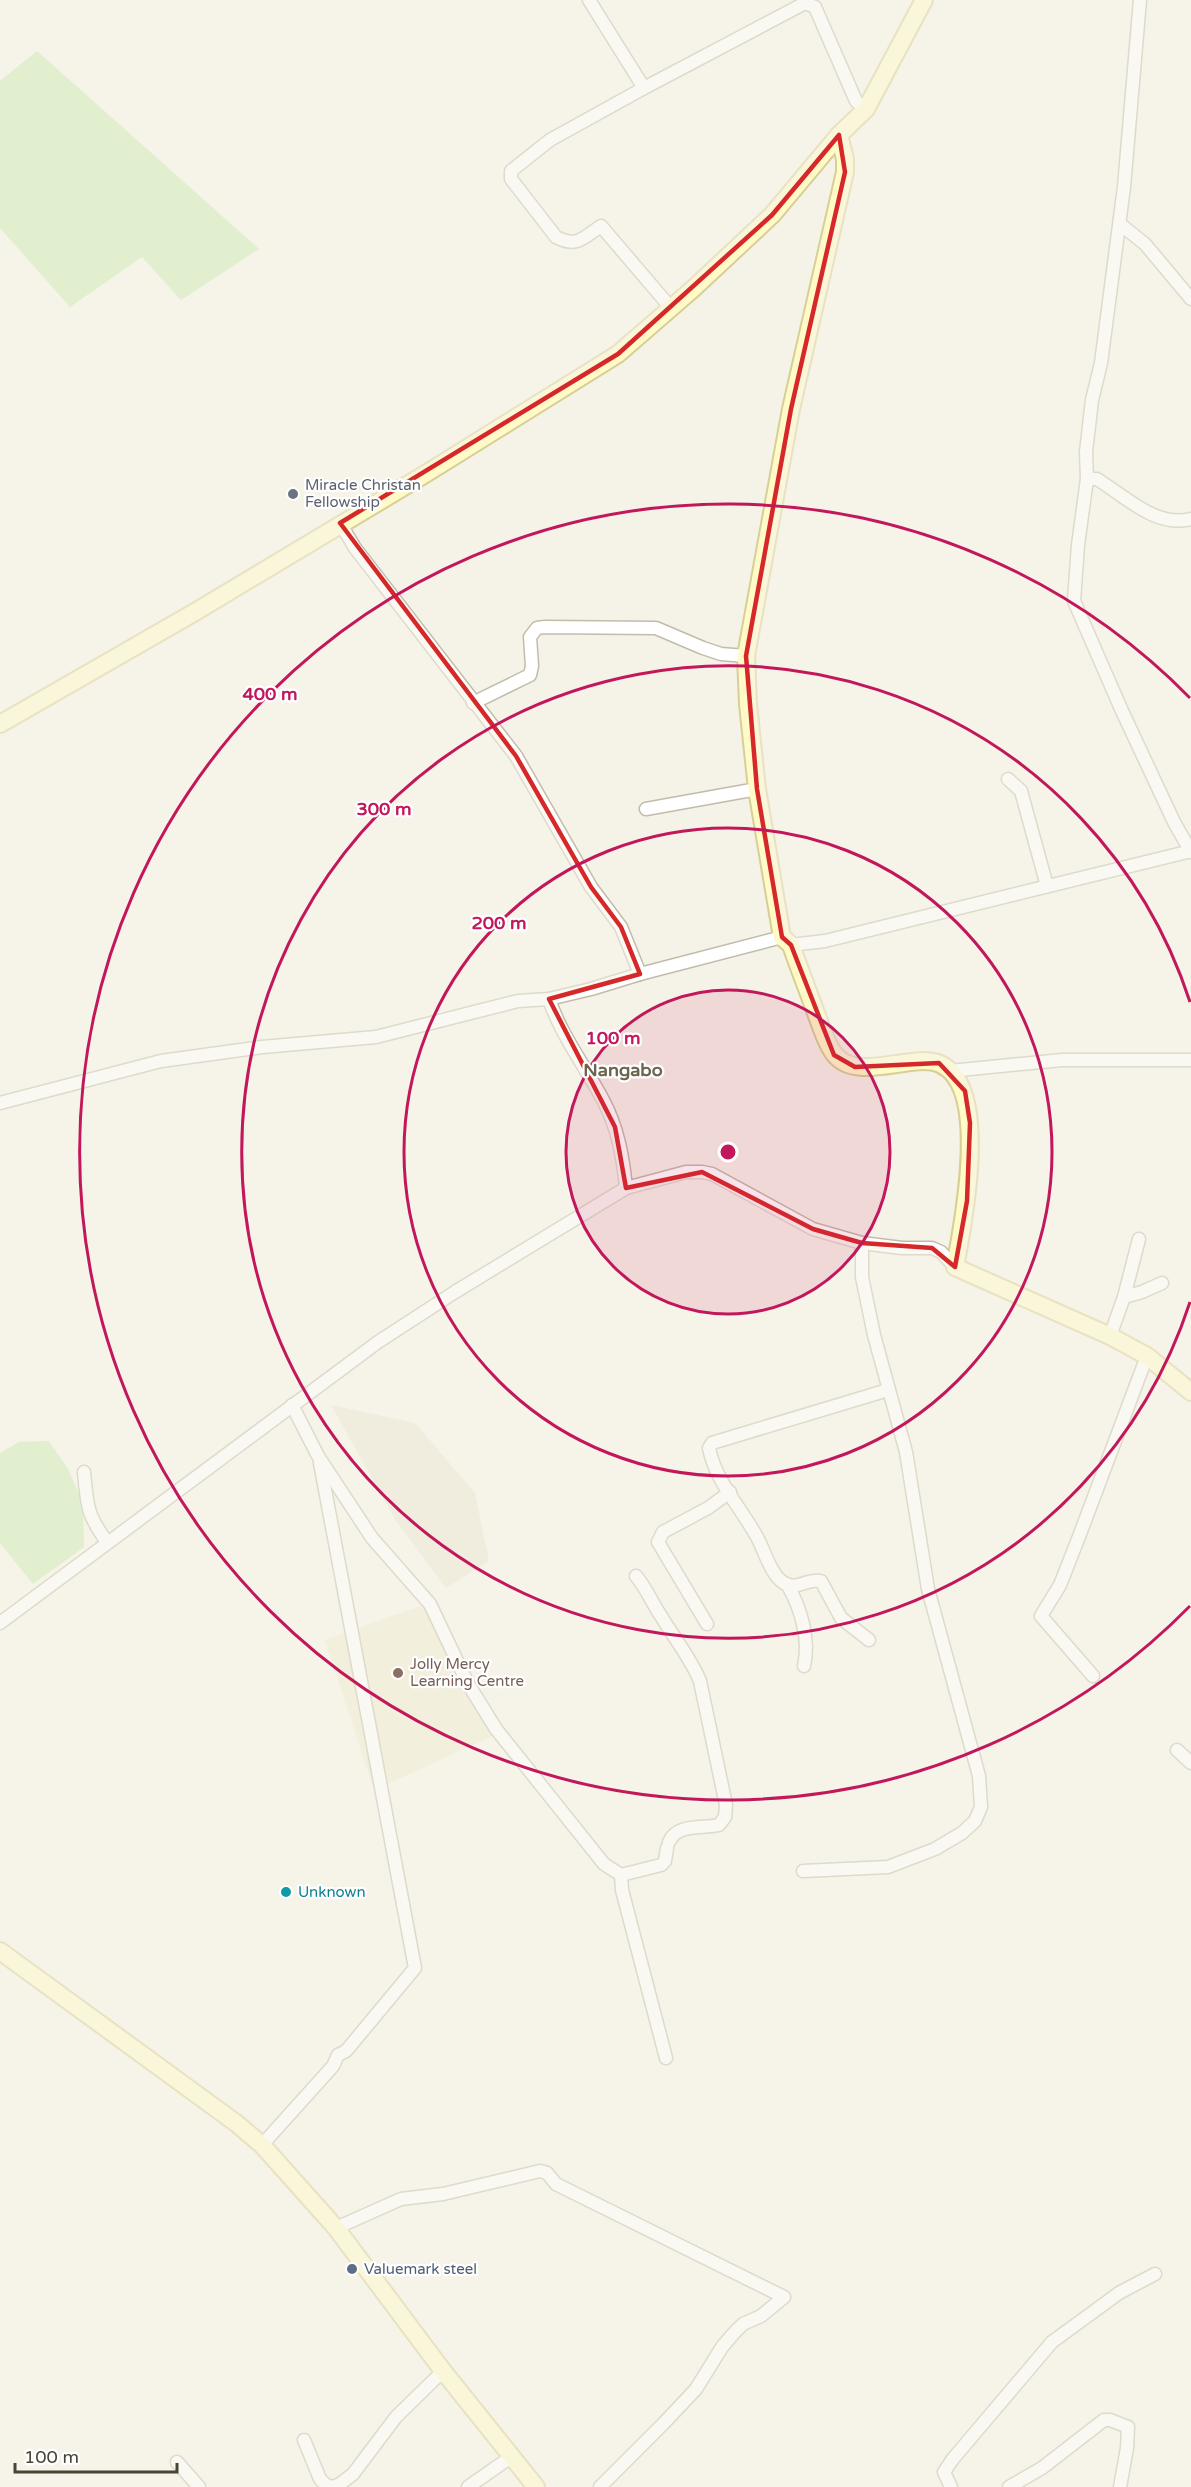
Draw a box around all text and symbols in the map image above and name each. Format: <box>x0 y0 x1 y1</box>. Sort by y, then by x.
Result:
place label: Miracle Christan Fellowship <box>305 476 421 511</box>
marker: Miracle Christan Fellowship <box>286 487 300 501</box>
text: 400 m <box>242 683 298 705</box>
text: 300 m <box>356 798 412 820</box>
text: 200 m <box>471 912 527 934</box>
text: 100 m <box>585 1027 641 1049</box>
district label: Nangabo <box>583 1059 663 1081</box>
centre of rings <box>718 1142 738 1162</box>
place label: Jolly Mercy Learning Centre <box>410 1655 524 1690</box>
marker: Jolly Mercy Learning Centre <box>391 1666 405 1680</box>
place label: Unknown <box>298 1883 366 1901</box>
marker: Unknown <box>279 1885 293 1899</box>
place label: Valuemark steel <box>364 2260 477 2278</box>
marker: Valuemark steel <box>345 2262 359 2276</box>
scale bar <box>15 2436 177 2474</box>
text: 100 m <box>24 2446 79 2468</box>

